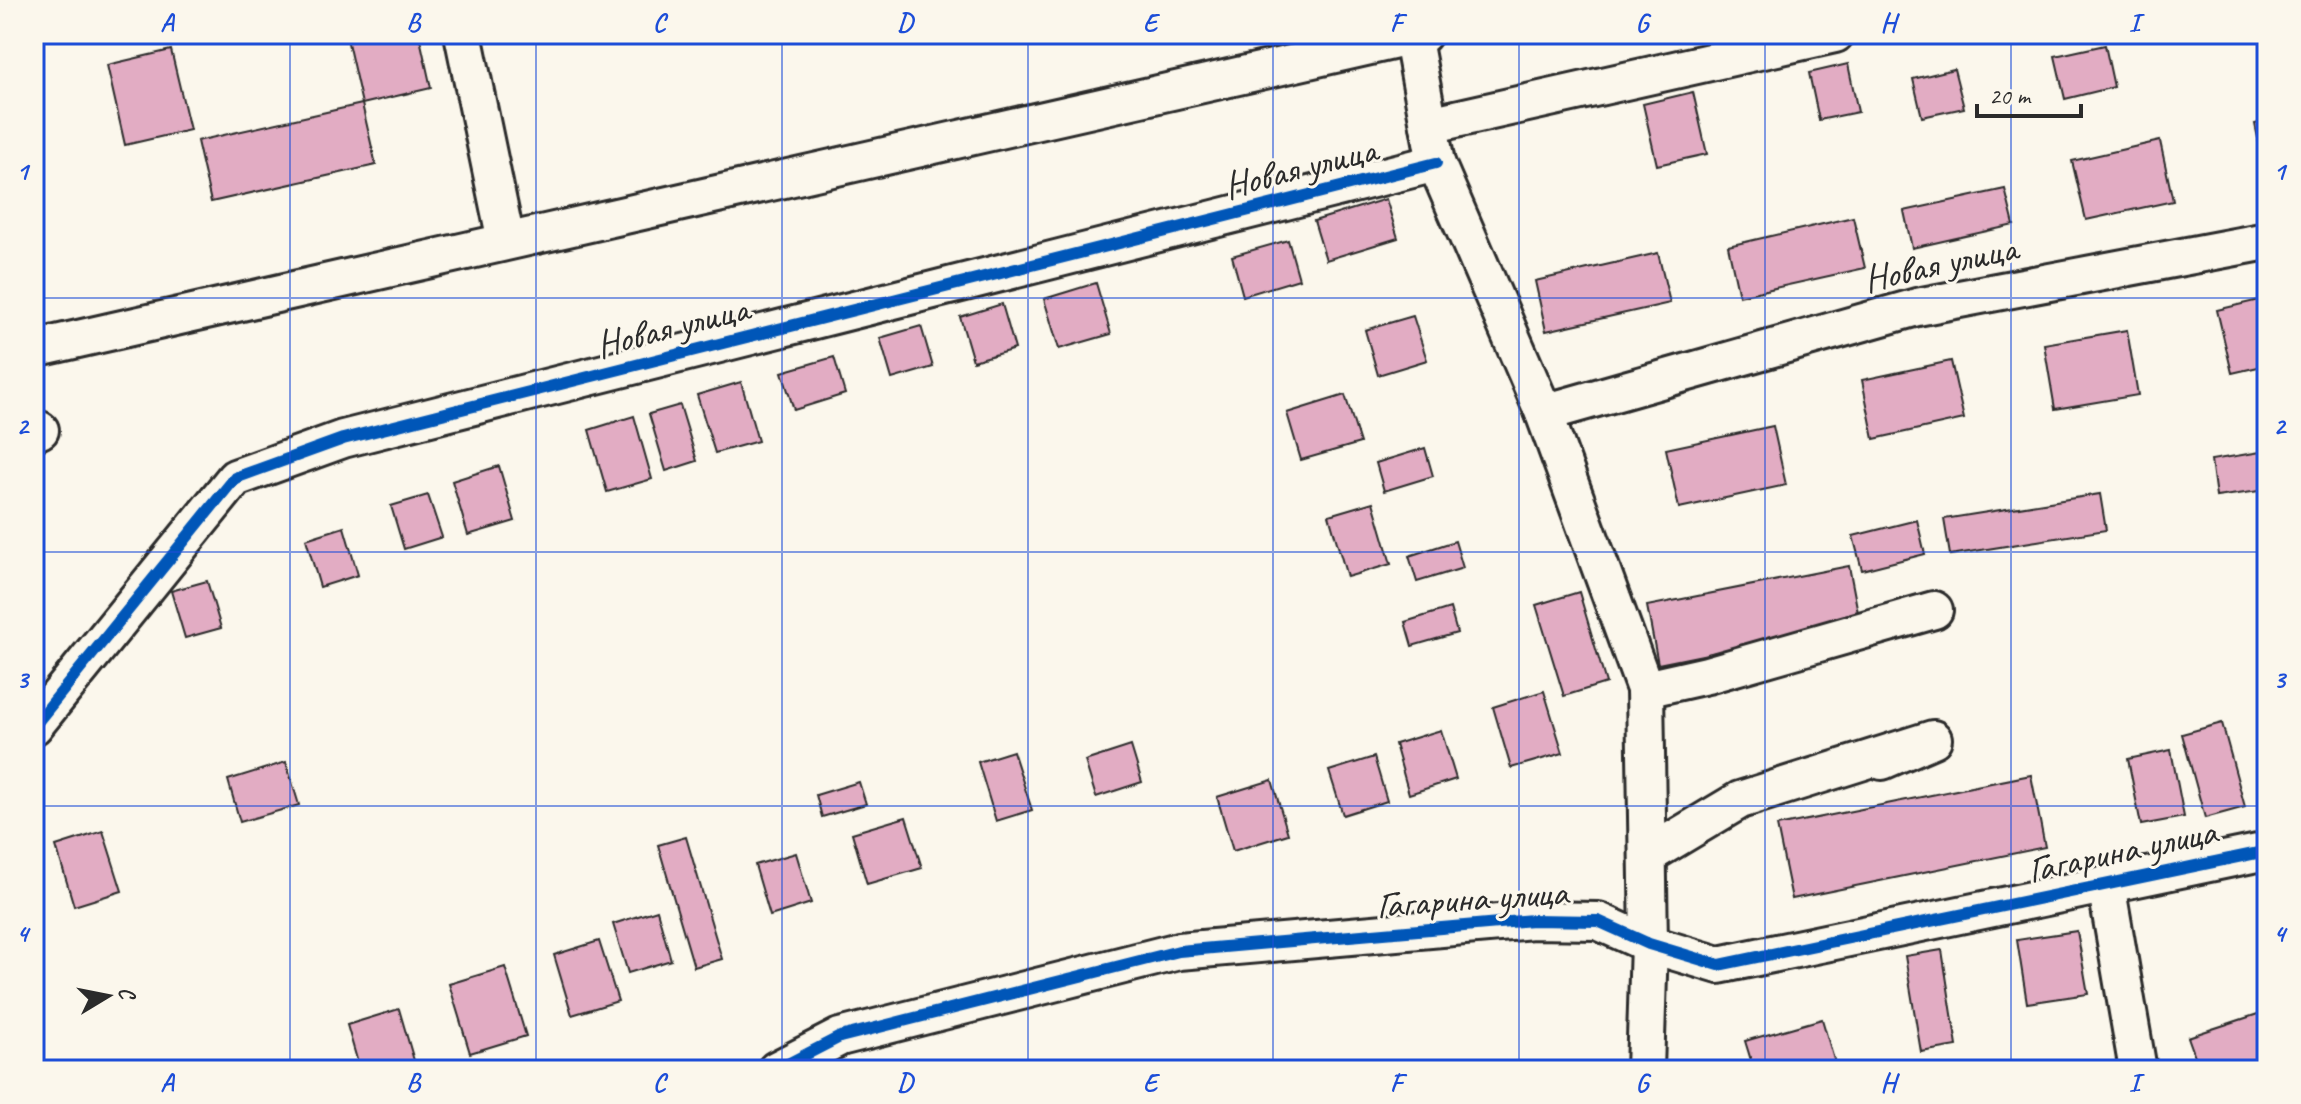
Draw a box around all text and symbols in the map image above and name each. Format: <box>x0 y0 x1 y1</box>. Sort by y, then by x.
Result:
text: A <box>160 6 175 39</box>
text: B <box>406 6 422 39</box>
text: C <box>653 6 669 39</box>
text: D <box>897 6 915 39</box>
text: E <box>1143 6 1161 39</box>
text: F <box>1390 6 1408 39</box>
text: G <box>1636 6 1652 39</box>
text: H <box>1881 6 1901 39</box>
text: I <box>2129 6 2146 39</box>
scale bar <box>1977 68 2081 118</box>
text: 20 m <box>1989 81 2032 111</box>
street label: Новая улица <box>1219 125 1384 209</box>
text: 1 <box>16 155 31 188</box>
text: 1 <box>2273 155 2288 188</box>
street label: Новая улица <box>1859 224 2024 303</box>
street label: Новая улица <box>591 284 756 368</box>
text: 2 <box>16 409 30 442</box>
text: 2 <box>2273 409 2287 442</box>
text: 3 <box>16 663 30 696</box>
text: 3 <box>2273 663 2287 696</box>
street label: Гагарина улица <box>2023 807 2223 893</box>
street label: Гагарина улица <box>1375 868 1572 929</box>
text: 4 <box>16 917 31 950</box>
text: 4 <box>2273 917 2288 950</box>
north arrow <box>68 956 148 1036</box>
text: С <box>112 985 142 1004</box>
text: A <box>160 1066 175 1099</box>
text: B <box>406 1066 422 1099</box>
text: C <box>653 1066 669 1099</box>
text: D <box>897 1066 915 1099</box>
text: E <box>1143 1066 1161 1099</box>
text: F <box>1390 1066 1408 1099</box>
text: G <box>1636 1066 1652 1099</box>
text: H <box>1881 1066 1901 1099</box>
text: I <box>2129 1066 2146 1099</box>

